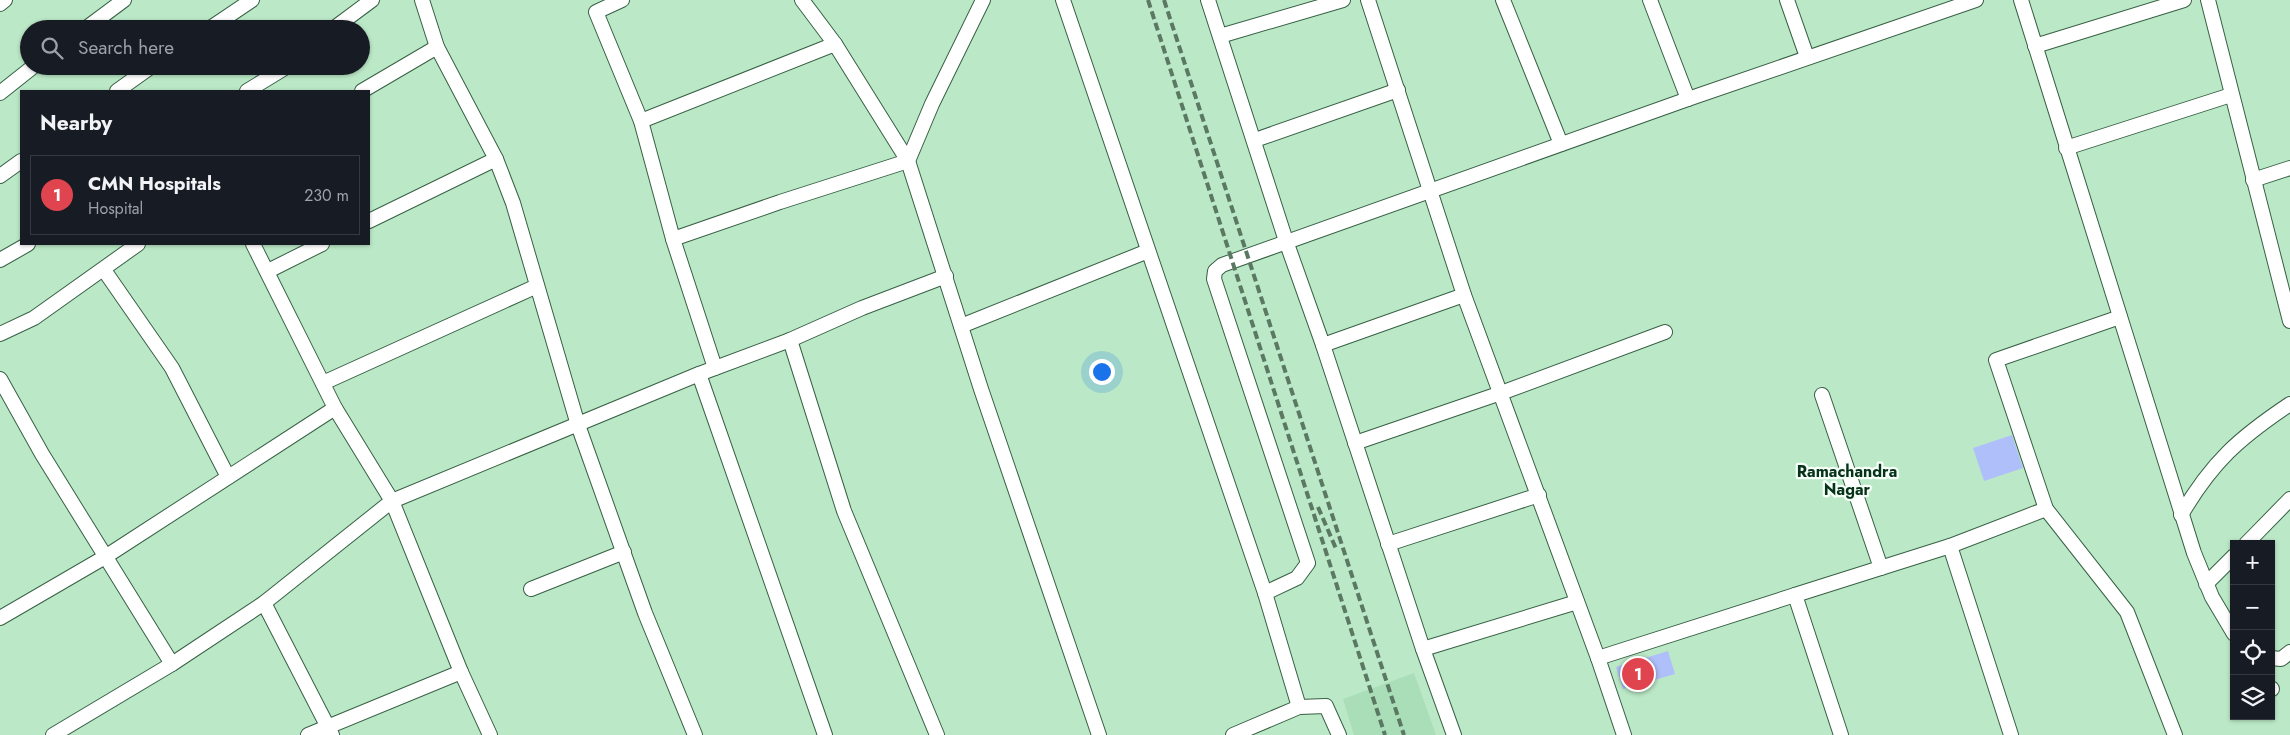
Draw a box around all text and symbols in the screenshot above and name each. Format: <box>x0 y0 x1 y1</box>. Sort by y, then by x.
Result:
search box <box>20 20 370 75</box>
icon: search <box>38 34 66 62</box>
text: Search here <box>78 34 174 61</box>
text: Nearby <box>40 108 112 138</box>
text: CMN Hospitals <box>88 170 221 197</box>
text: 1 <box>53 184 61 207</box>
text: 230 m <box>304 184 349 207</box>
text: Hospital <box>88 197 143 220</box>
your location <box>1089 359 1115 385</box>
district label: Ramachandra Nagar <box>1797 460 1897 501</box>
map controls <box>2230 540 2275 720</box>
button: + <box>2230 540 2275 585</box>
button: − <box>2230 585 2275 630</box>
button: locate <box>2230 630 2275 675</box>
pin: 1 <box>1622 655 1654 693</box>
button: layers <box>2230 675 2275 720</box>

